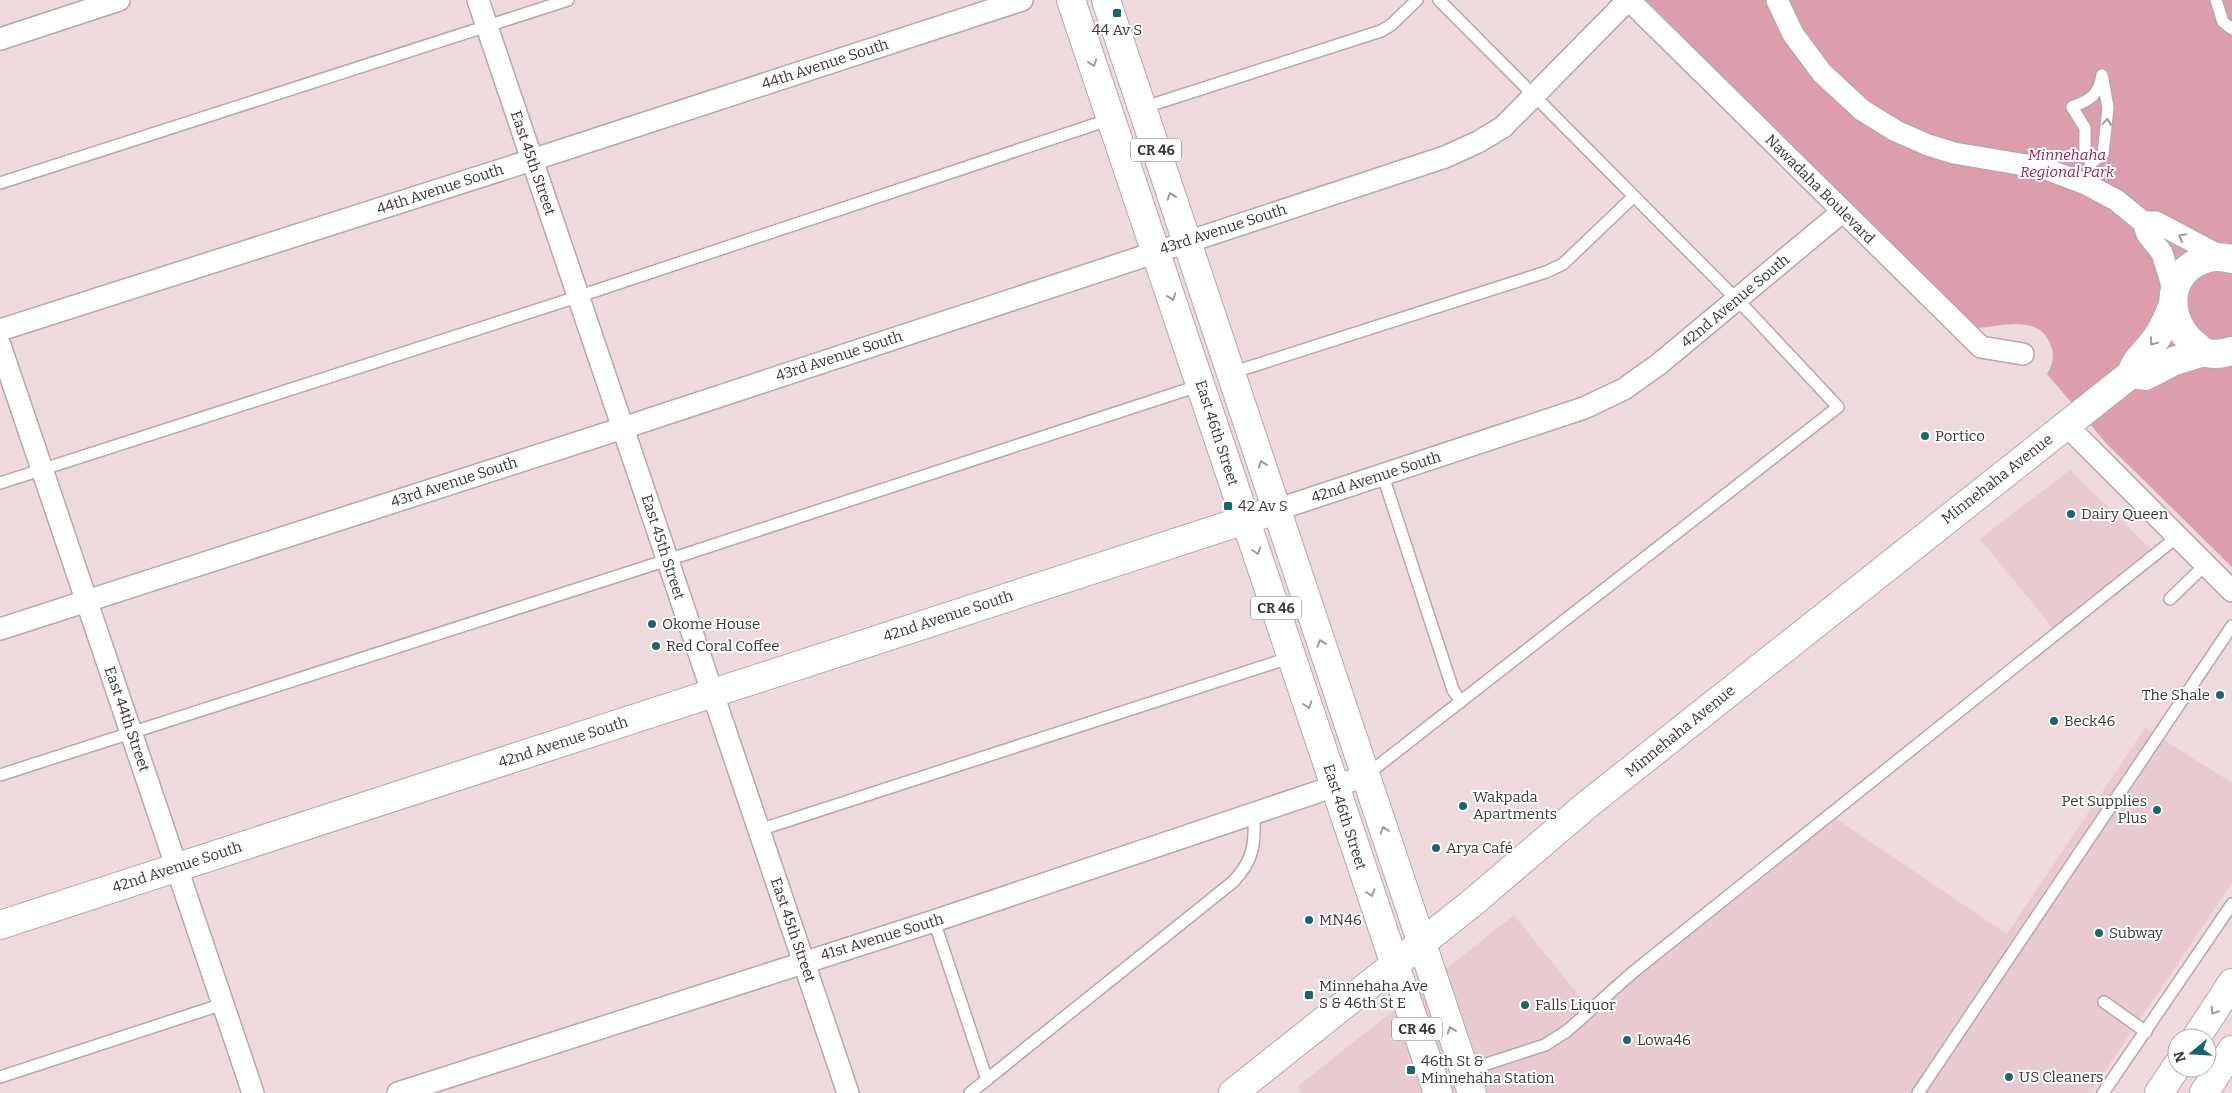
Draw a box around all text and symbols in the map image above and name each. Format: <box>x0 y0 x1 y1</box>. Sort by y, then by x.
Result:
marker: 44 Av S <box>1111 7 1123 19</box>
place label: 44 Av S <box>1092 21 1142 39</box>
street label: 44th Avenue South <box>759 35 891 93</box>
one-way arrow <box>1087 58 1097 66</box>
street label: East 45th Street <box>507 108 560 218</box>
one-way arrow <box>2101 118 2112 126</box>
street label: Nawadaha Boulevard <box>1762 131 1879 248</box>
road number: CR 46 <box>1131 138 1181 162</box>
park label: Minnehaha Regional Park <box>2020 146 2115 181</box>
street label: 44th Avenue South <box>374 160 506 218</box>
one-way arrow <box>1167 192 1177 201</box>
street label: 43rd Avenue South <box>1157 200 1289 258</box>
one-way arrow <box>2178 233 2187 243</box>
street label: 42nd Avenue South <box>1677 250 1793 351</box>
one-way arrow <box>1166 293 1176 301</box>
street label: 43rd Avenue South <box>773 327 905 385</box>
one-way arrow <box>2150 336 2159 346</box>
street label: East 46th Street <box>1191 378 1243 489</box>
place label: Portico <box>1935 427 1985 445</box>
marker: Portico <box>1919 430 1931 442</box>
street label: Minnehaha Avenue <box>1938 430 2056 528</box>
street label: 42nd Avenue South <box>1309 447 1444 506</box>
street label: 43rd Avenue South <box>388 453 520 511</box>
one-way arrow <box>1257 460 1267 468</box>
street label: East 45th Street <box>638 492 689 602</box>
place label: 42 Av S <box>1238 497 1288 515</box>
marker: 42 Av S <box>1222 500 1234 512</box>
place label: Dairy Queen <box>2081 505 2169 523</box>
marker: Dairy Queen <box>2065 508 2077 520</box>
one-way arrow <box>1251 546 1261 555</box>
street label: 42nd Avenue South <box>881 586 1016 645</box>
road number: CR 46 <box>1251 596 1301 620</box>
place label: Okome House <box>662 615 760 633</box>
marker: Okome House <box>646 618 658 630</box>
place label: Red Coral Coffee <box>666 637 780 655</box>
one-way arrow <box>1317 639 1327 648</box>
marker: Red Coral Coffee <box>650 640 662 652</box>
street label: East 44th Street <box>101 664 154 775</box>
street label: Minnehaha Avenue <box>1622 681 1738 781</box>
place label: The Shale <box>2142 686 2210 704</box>
marker: The Shale <box>2214 689 2226 701</box>
one-way arrow <box>1302 701 1312 709</box>
street label: 42nd Avenue South <box>496 712 631 771</box>
place label: Beck46 <box>2064 712 2115 730</box>
marker: Beck46 <box>2048 715 2060 727</box>
street label: East 46th Street <box>1319 762 1371 873</box>
place label: Wakpada Apartments <box>1473 788 1557 823</box>
place label: Pet Supplies Plus <box>2062 792 2147 827</box>
marker: Wakpada Apartments <box>1457 800 1469 812</box>
marker: Pet Supplies Plus <box>2151 804 2163 816</box>
one-way arrow <box>1379 827 1389 835</box>
street label: 42nd Avenue South <box>110 837 245 896</box>
place label: Arya Café <box>1446 839 1513 857</box>
marker: Arya Café <box>1430 842 1442 854</box>
street label: East 45th Street <box>767 875 820 985</box>
one-way arrow <box>1365 888 1375 896</box>
street label: 41st Avenue South <box>818 910 946 964</box>
place label: MN46 <box>1319 911 1362 929</box>
marker: MN46 <box>1303 914 1315 926</box>
place label: Subway <box>2109 924 2163 942</box>
marker: Subway <box>2093 927 2105 939</box>
place label: Minnehaha Ave S & 46th St E <box>1319 977 1428 1012</box>
marker: Minnehaha Ave S & 46th St E <box>1303 989 1315 1001</box>
place label: Falls Liquor <box>1535 996 1616 1014</box>
marker: Falls Liquor <box>1519 999 1531 1011</box>
one-way arrow <box>2211 1005 2220 1014</box>
road number: CR 46 <box>1392 1018 1442 1040</box>
one-way arrow <box>1447 1027 1457 1035</box>
north arrow <box>2167 1028 2217 1078</box>
place label: Lowa46 <box>1637 1031 1691 1049</box>
marker: Lowa46 <box>1621 1034 1633 1046</box>
text: N <box>2170 1049 2190 1065</box>
place label: 46th St & Minnehaha Station <box>1421 1052 1555 1087</box>
marker: 46th St & Minnehaha Station <box>1405 1064 1417 1076</box>
place label: US Cleaners <box>2019 1068 2104 1086</box>
marker: US Cleaners <box>2003 1071 2015 1083</box>

